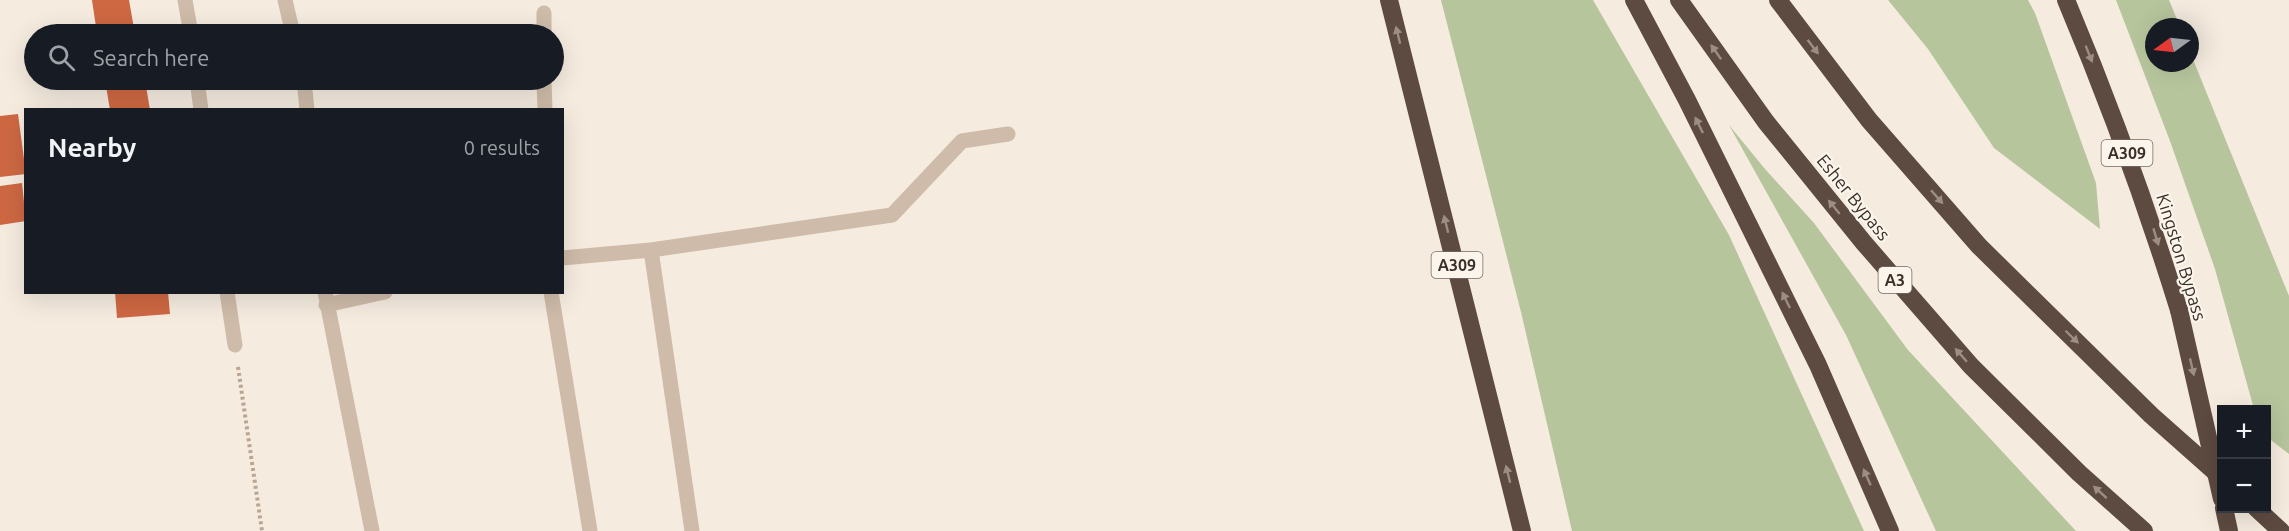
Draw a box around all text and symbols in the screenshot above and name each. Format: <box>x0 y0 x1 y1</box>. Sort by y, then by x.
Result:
north arrow <box>2145 18 2199 72</box>
search box <box>24 24 564 90</box>
one-way arrow <box>1393 25 1403 44</box>
one-way arrow <box>1807 38 1819 54</box>
icon: search <box>45 41 78 74</box>
text: Search here <box>93 45 209 70</box>
one-way arrow <box>1710 45 1722 61</box>
one-way arrow <box>2085 45 2094 63</box>
one-way arrow <box>1695 117 1704 134</box>
text: Nearby <box>48 133 136 162</box>
text: 0 results <box>464 136 540 159</box>
road number: A309 <box>2102 140 2152 166</box>
street label: Esher Bypass <box>1813 150 1895 244</box>
one-way arrow <box>1930 189 1943 204</box>
street label: Kingston Bypass <box>2153 191 2211 323</box>
one-way arrow <box>1828 199 1841 215</box>
one-way arrow <box>1441 214 1451 233</box>
one-way arrow <box>2152 228 2161 246</box>
road number: A309 <box>1432 252 1482 278</box>
road number: A3 <box>1878 267 1912 293</box>
one-way arrow <box>1781 291 1791 308</box>
one-way arrow <box>2065 330 2079 344</box>
one-way arrow <box>1955 348 1968 363</box>
one-way arrow <box>2187 357 2197 376</box>
map controls <box>2217 405 2271 513</box>
button: + <box>2217 405 2271 459</box>
button: − <box>2217 459 2271 513</box>
one-way arrow <box>1502 465 1512 483</box>
one-way arrow <box>1862 468 1872 486</box>
one-way arrow <box>2093 486 2108 499</box>

